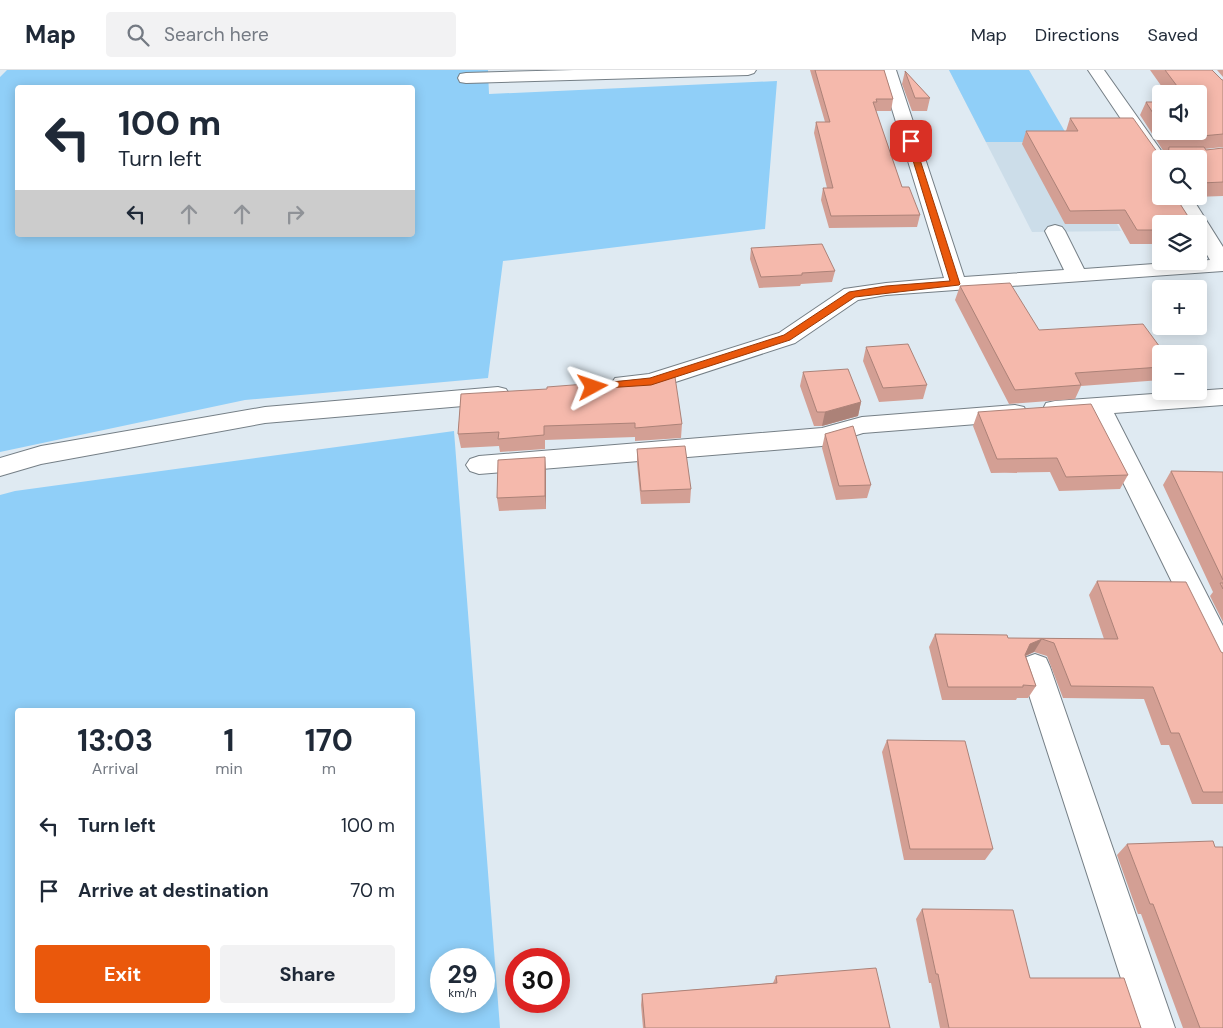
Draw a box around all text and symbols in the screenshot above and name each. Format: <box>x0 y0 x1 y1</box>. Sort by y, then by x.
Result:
search box <box>106 12 456 57</box>
text: Map <box>25 19 76 50</box>
icon: search <box>124 21 152 49</box>
text: Search here <box>164 22 269 47</box>
text: Map <box>971 23 1007 47</box>
text: Directions <box>1035 23 1120 47</box>
text: Saved <box>1148 23 1198 47</box>
map controls <box>1152 85 1207 400</box>
button: sound <box>1152 85 1207 140</box>
text: 100 m <box>118 100 221 146</box>
icon: left <box>35 105 100 170</box>
pin <box>890 120 932 162</box>
icon: arrive <box>897 127 925 155</box>
text: Turn left <box>118 144 202 173</box>
button: search <box>1152 150 1207 205</box>
icon: left <box>122 200 150 228</box>
icon: ahead <box>175 200 203 228</box>
icon: ahead <box>228 200 256 228</box>
icon: right <box>281 200 309 228</box>
button: layers <box>1152 215 1207 270</box>
button: + <box>1152 280 1207 335</box>
button: − <box>1152 345 1207 400</box>
position arrow <box>566 360 618 412</box>
text: 13:03 <box>77 721 153 760</box>
text: 1 <box>223 721 234 760</box>
text: 170 <box>305 721 353 760</box>
text: Arrival <box>92 758 138 779</box>
text: min <box>215 758 243 779</box>
text: m <box>322 758 336 779</box>
icon: left <box>35 812 63 840</box>
text: Turn left <box>78 813 156 838</box>
text: 100 m <box>341 813 395 838</box>
icon: arrive <box>35 877 63 905</box>
text: Arrive at destination <box>78 878 269 903</box>
text: 70 m <box>350 878 395 903</box>
button: Exit <box>35 945 210 1003</box>
button: Share <box>220 945 395 1003</box>
speed limit sign: 30 <box>505 948 570 1013</box>
text: 29 <box>447 958 478 991</box>
text: km/h <box>448 985 477 1001</box>

